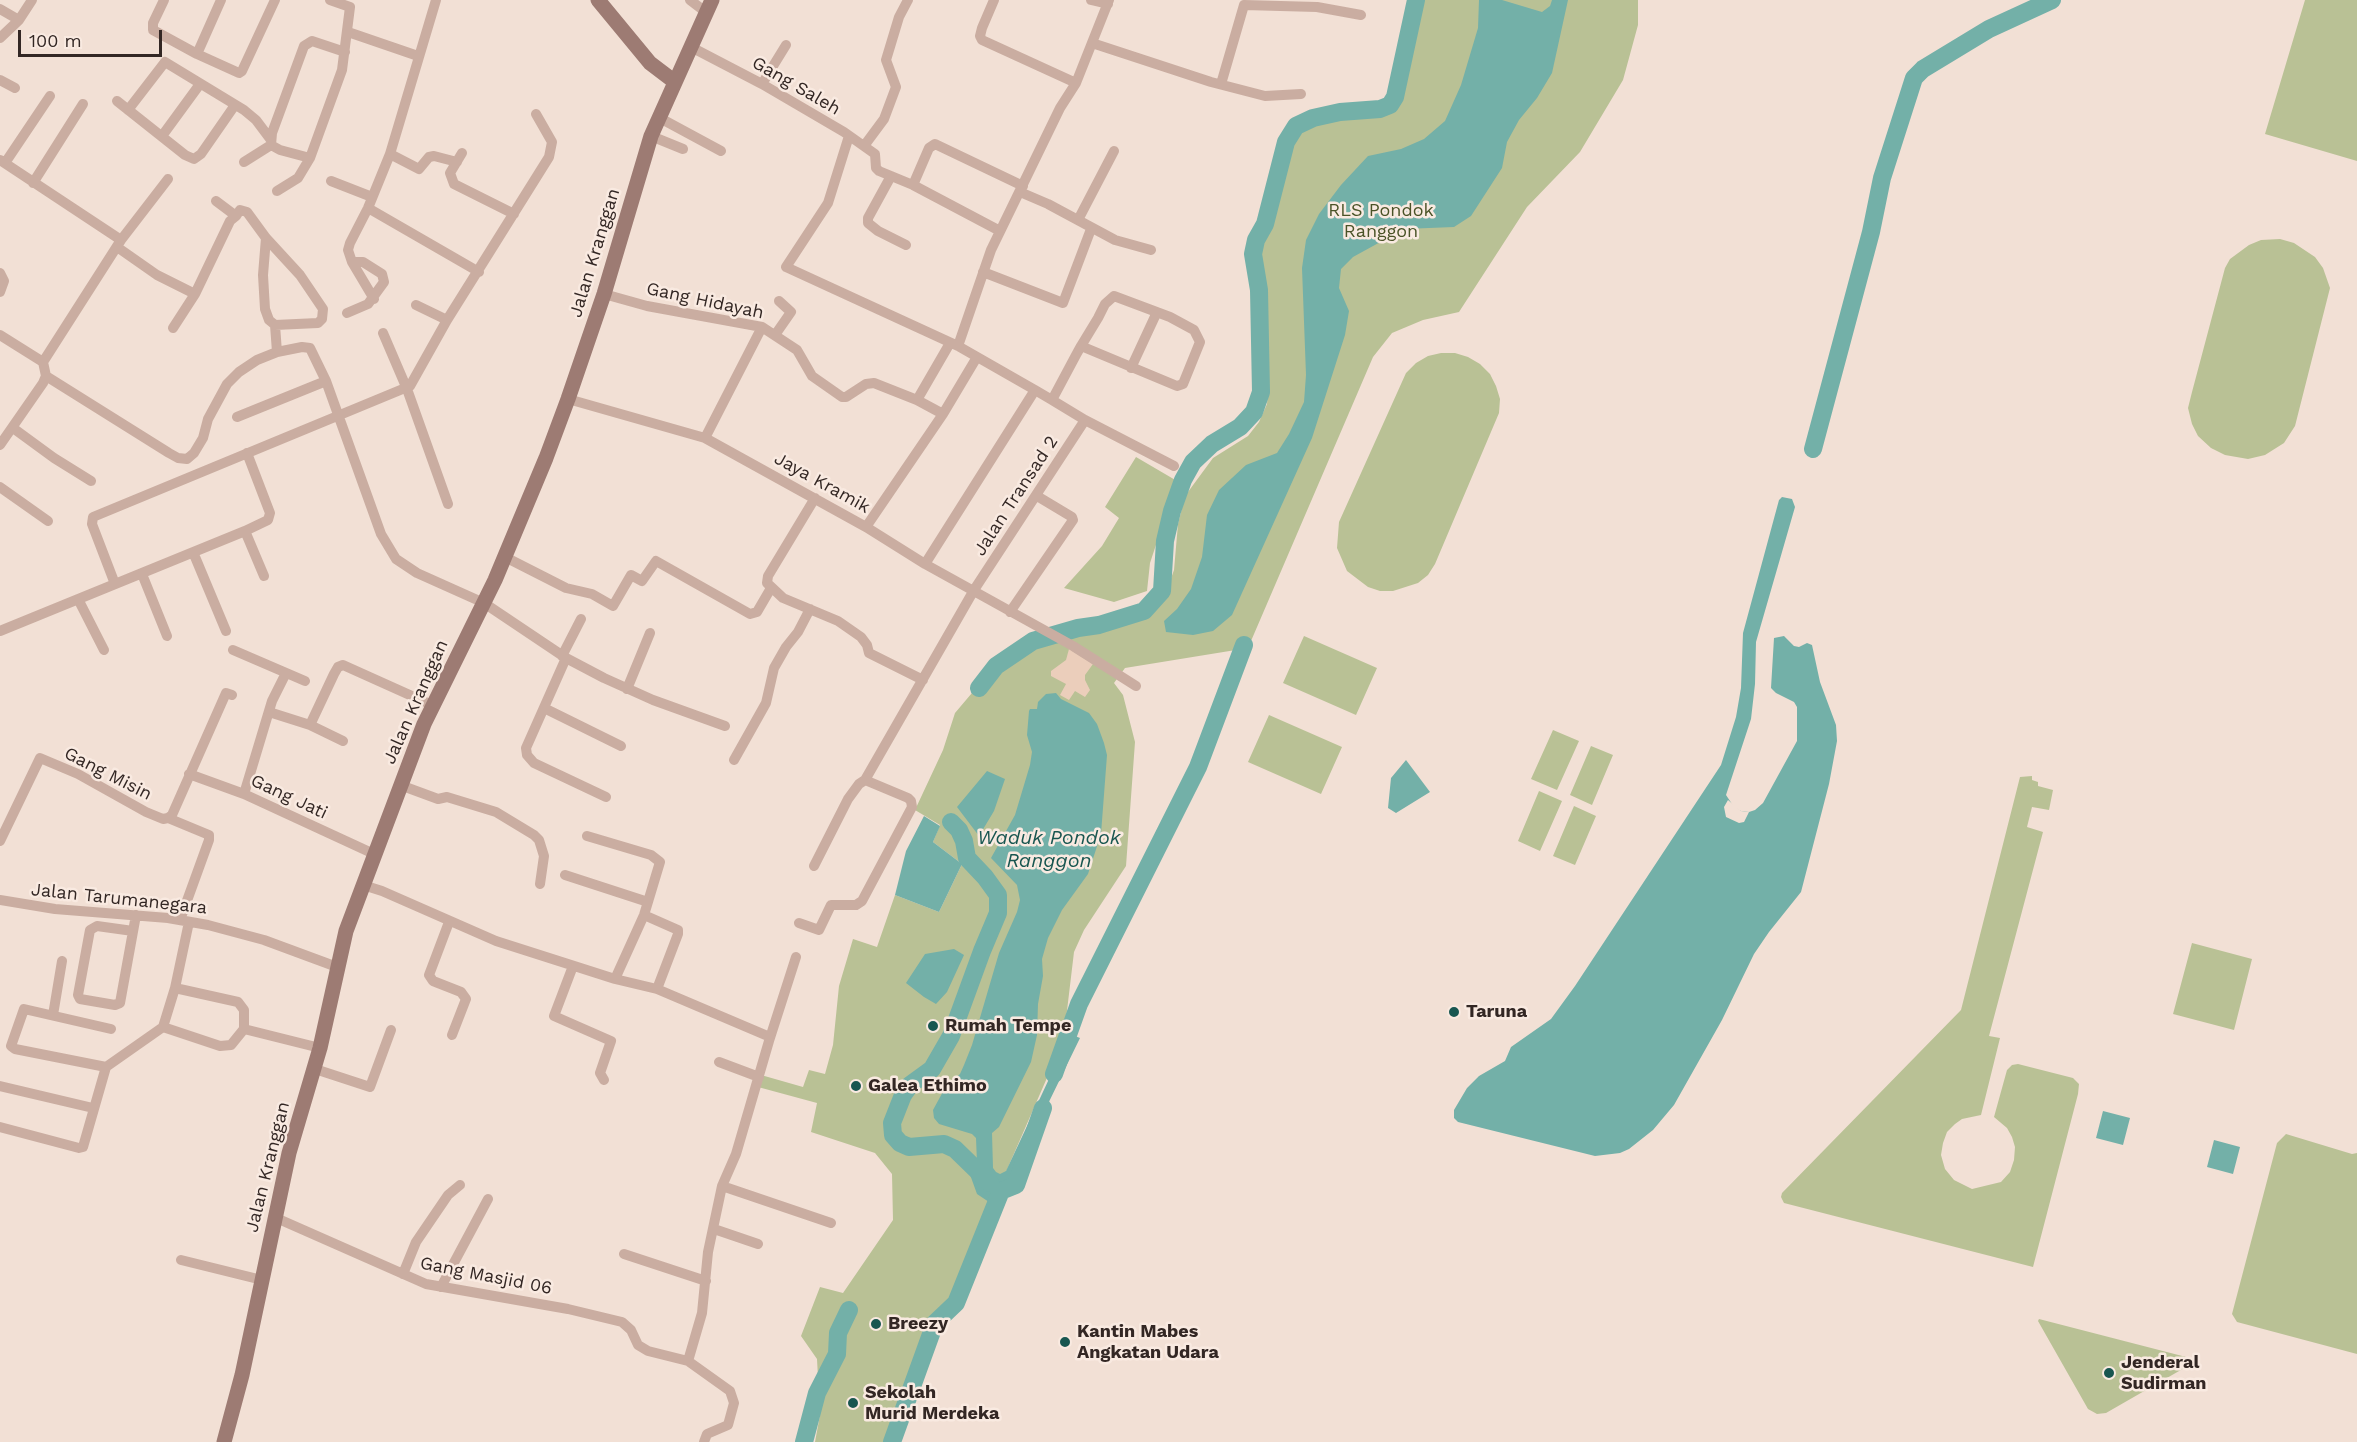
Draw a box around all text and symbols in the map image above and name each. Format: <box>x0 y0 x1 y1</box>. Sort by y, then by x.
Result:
scale bar <box>21 18 165 56</box>
text: 100 m <box>29 30 82 51</box>
street label: Gang Saleh <box>748 52 844 120</box>
street label: Jalan Kranggan <box>565 186 625 320</box>
park label: RLS Pondok Ranggon <box>1328 200 1434 242</box>
street label: Gang Hidayah <box>644 278 766 324</box>
street label: Jalan Transad 2 <box>969 432 1063 560</box>
street label: Jaya Kramik <box>770 448 874 518</box>
street label: Jalan Kranggan <box>379 637 453 767</box>
street label: Gang Misin <box>60 743 156 805</box>
street label: Gang Jati <box>247 770 331 824</box>
water label: Waduk Pondok Ranggon <box>977 826 1121 873</box>
street label: Jalan Tarumanegara <box>30 879 208 919</box>
place label: Taruna <box>1466 1001 1527 1023</box>
marker: Taruna <box>1447 1005 1461 1019</box>
place label: Rumah Tempe <box>945 1015 1071 1037</box>
marker: Rumah Tempe <box>926 1019 940 1033</box>
place label: Galea Ethimo <box>868 1075 987 1097</box>
marker: Galea Ethimo <box>849 1079 863 1093</box>
street label: Jalan Kranggan <box>241 1100 295 1234</box>
street label: Gang Masjid 06 <box>418 1253 554 1299</box>
place label: Breezy <box>888 1313 948 1335</box>
marker: Breezy <box>869 1317 883 1331</box>
place label: Kantin Mabes Angkatan Udara <box>1077 1321 1219 1364</box>
marker: Kantin Mabes Angkatan Udara <box>1058 1335 1072 1349</box>
place label: Jenderal Sudirman <box>2121 1352 2206 1394</box>
marker: Jenderal Sudirman <box>2102 1366 2116 1380</box>
place label: Sekolah Murid Merdeka <box>865 1382 999 1424</box>
marker: Sekolah Murid Merdeka <box>846 1396 860 1410</box>

